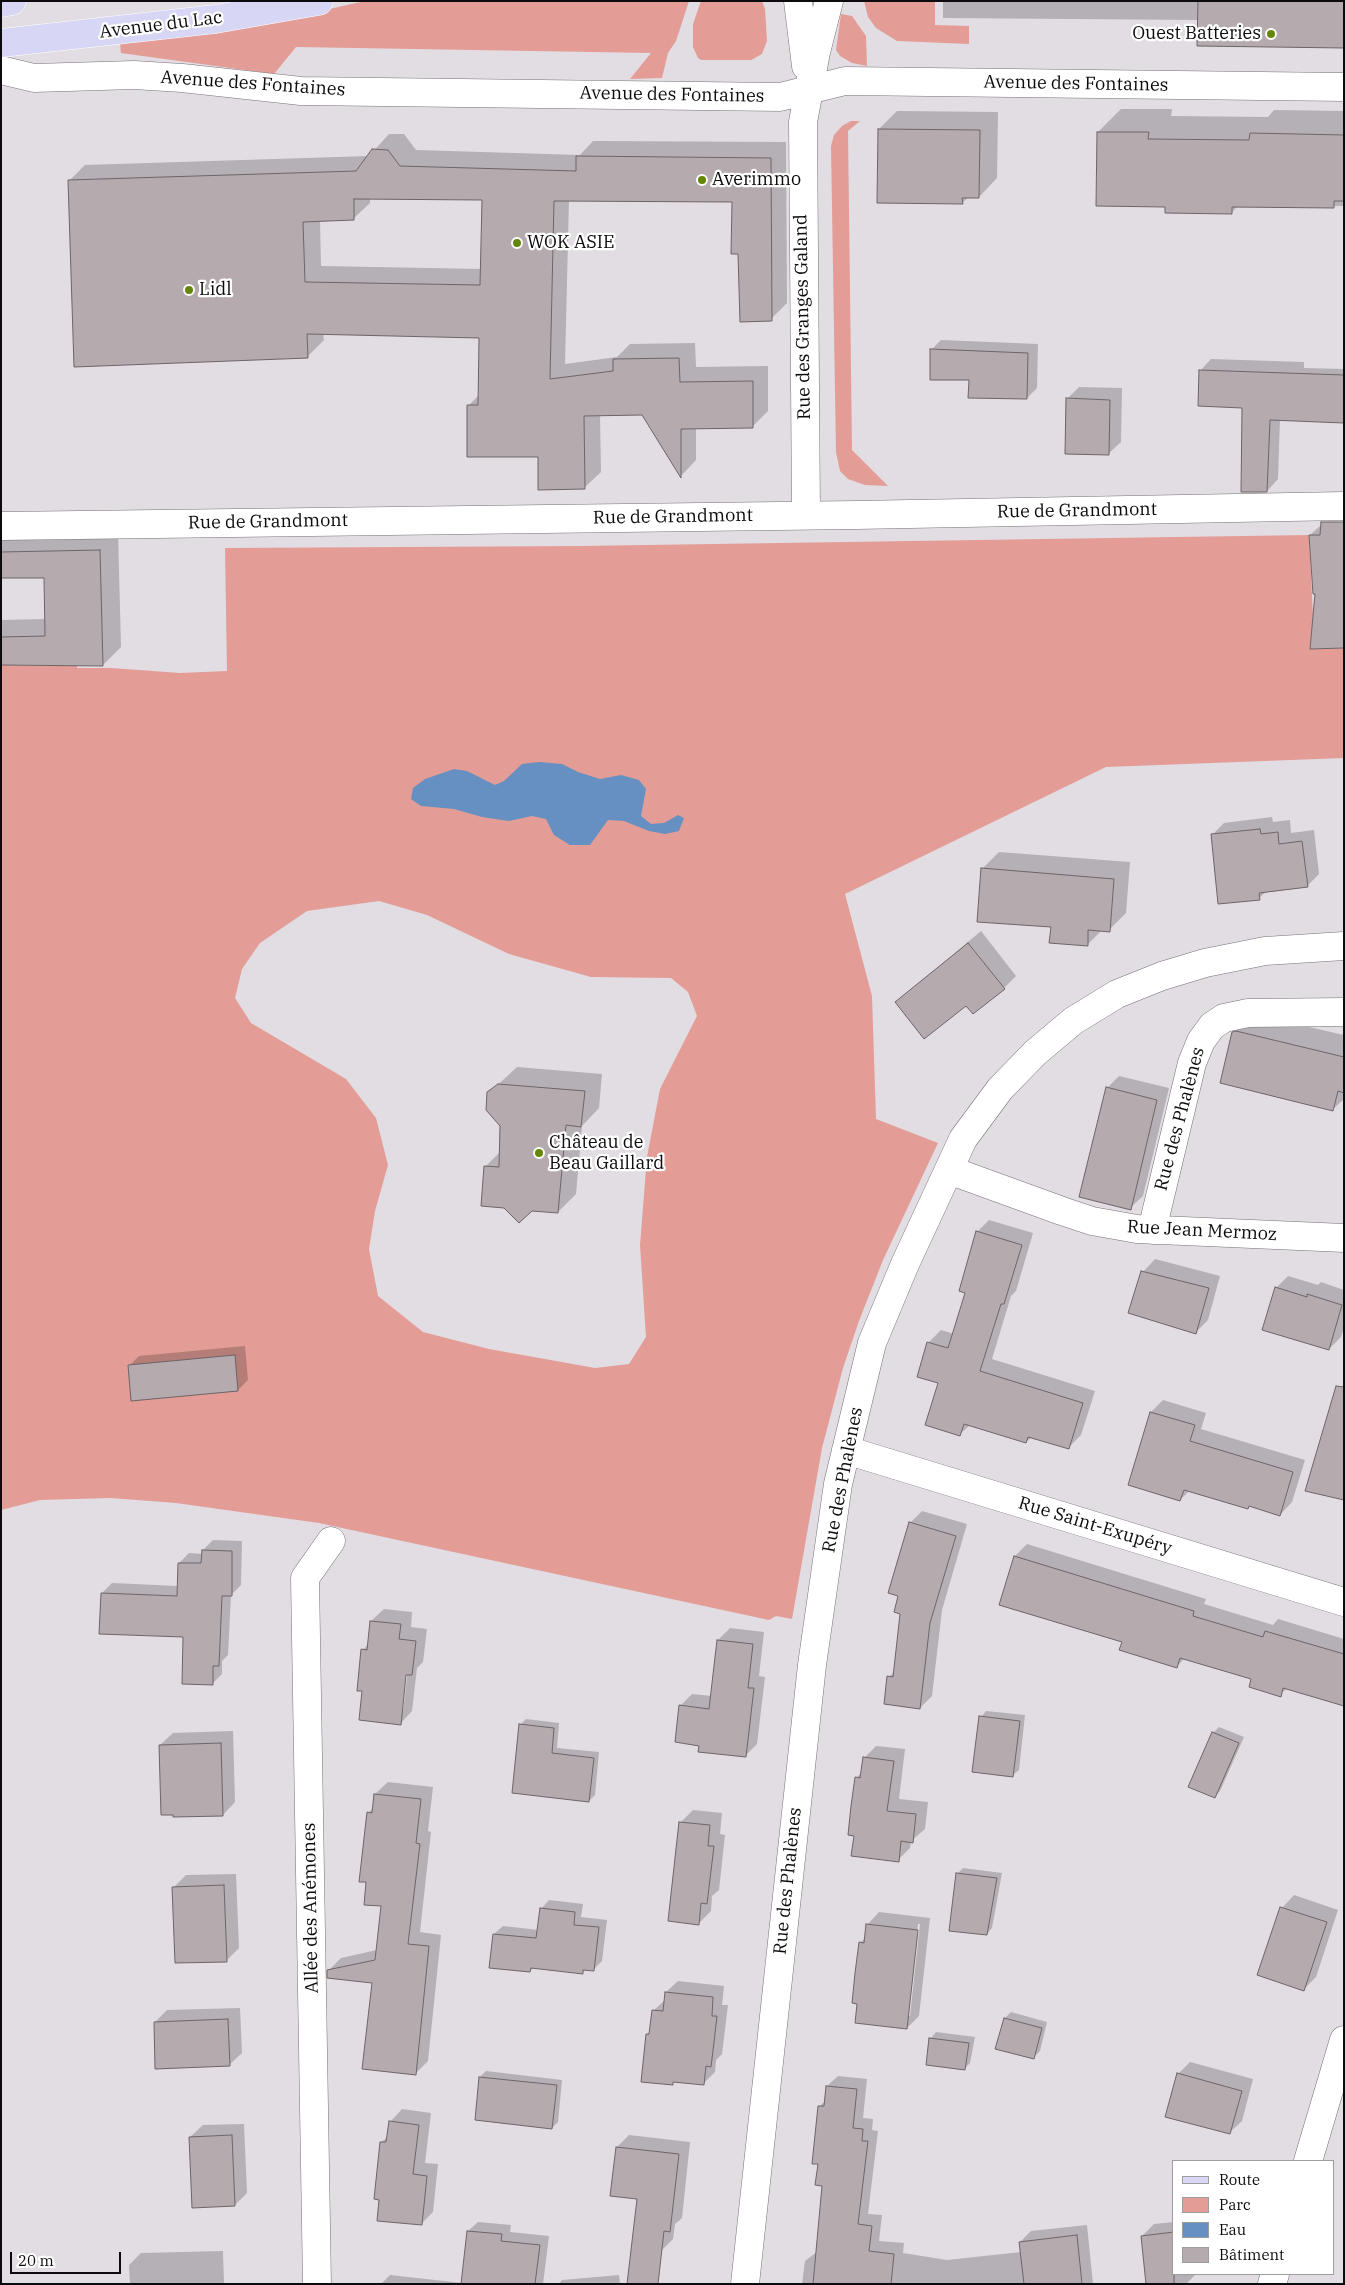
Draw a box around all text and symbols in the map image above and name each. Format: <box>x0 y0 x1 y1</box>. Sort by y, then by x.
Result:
street label: Avenue du Lac <box>98 7 224 43</box>
place label: Ouest Batteries <box>1132 23 1261 45</box>
marker: Ouest Batteries <box>1265 28 1277 40</box>
street label: Avenue des Fontaines <box>160 67 346 101</box>
street label: Avenue des Fontaines <box>983 72 1169 96</box>
street label: Avenue des Fontaines <box>579 83 765 107</box>
place label: Averimmo <box>712 169 801 191</box>
marker: Averimmo <box>696 174 708 186</box>
street label: Rue des Granges Galand <box>790 214 816 420</box>
place label: WOK ASIE <box>527 232 615 254</box>
marker: WOK ASIE <box>511 237 523 249</box>
place label: Lidl <box>199 279 232 301</box>
marker: Lidl <box>183 284 195 296</box>
street label: Rue de Grandmont <box>997 499 1157 523</box>
street label: Rue de Grandmont <box>593 505 753 529</box>
street label: Rue de Grandmont <box>188 510 348 534</box>
street label: Rue des Phalènes <box>1150 1045 1210 1193</box>
place label: Château de Beau Gaillard <box>549 1132 664 1174</box>
marker: Château de Beau Gaillard <box>533 1147 545 1159</box>
street label: Rue Jean Mermoz <box>1127 1216 1277 1246</box>
street label: Rue des Phalènes <box>818 1405 868 1555</box>
street label: Rue Saint-Exupéry <box>1016 1492 1174 1560</box>
street label: Rue des Phalènes <box>770 1806 806 1956</box>
street label: Allée des Anémones <box>299 1822 323 1994</box>
legend <box>1172 2160 1335 2275</box>
text: Route <box>1219 2170 1260 2189</box>
text: Parc <box>1219 2195 1251 2214</box>
text: Eau <box>1219 2220 1246 2239</box>
scale bar <box>12 2242 124 2274</box>
text: Bâtiment <box>1219 2245 1284 2264</box>
text: 20 m <box>18 2251 54 2270</box>

